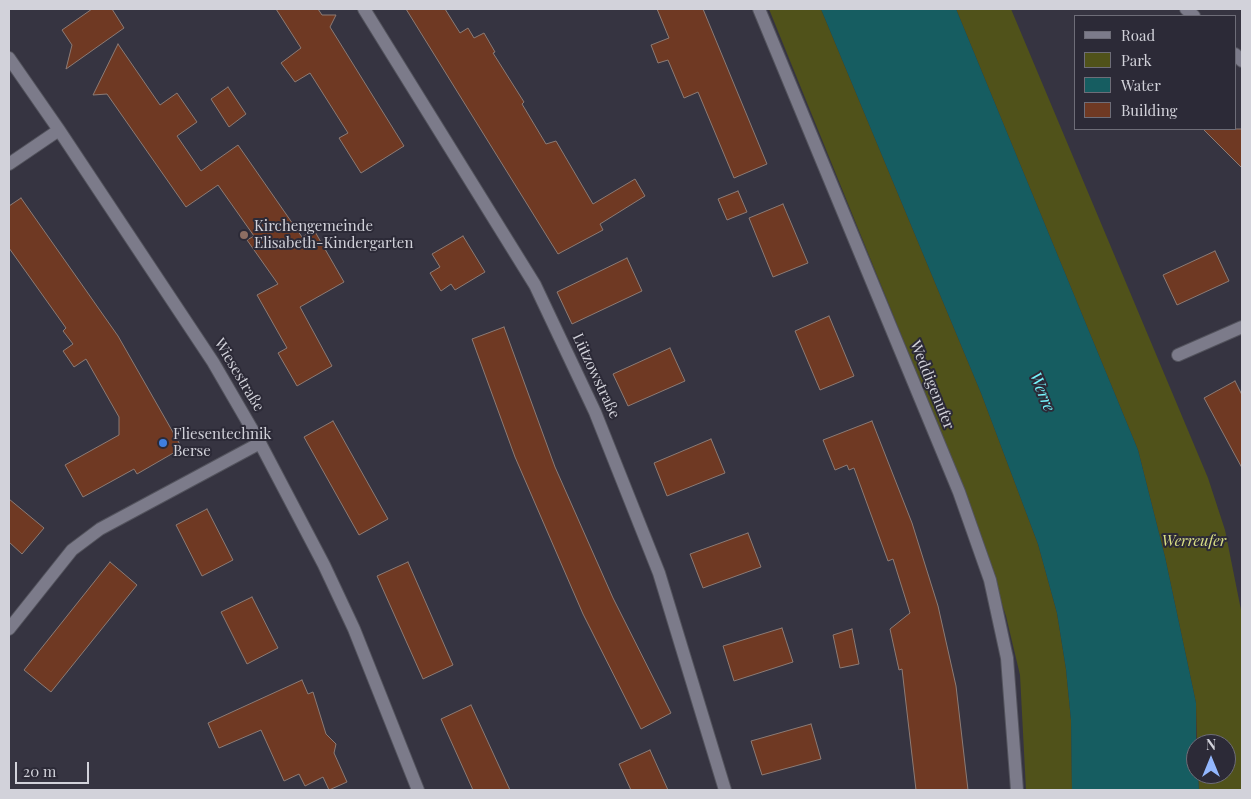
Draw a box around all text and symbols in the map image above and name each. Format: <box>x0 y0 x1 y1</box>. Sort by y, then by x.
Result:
legend <box>1074 15 1236 130</box>
text: Road <box>1121 25 1155 45</box>
text: Park <box>1121 50 1152 70</box>
text: Water <box>1121 75 1161 95</box>
text: Building <box>1121 100 1177 120</box>
place label: Kirchengemeinde Elisabeth-Kindergarten <box>254 217 413 252</box>
marker: Kirchengemeinde Elisabeth-Kindergarten <box>238 229 250 241</box>
street label: Lützowstraße <box>568 330 624 422</box>
street label: Wiesestraße <box>210 335 268 415</box>
street label: Weddigenufer <box>906 338 958 432</box>
water label: Werre <box>1025 370 1059 414</box>
place label: Fliesentechnik Berse <box>173 425 272 460</box>
marker: Fliesentechnik Berse <box>157 437 169 449</box>
park label: Werreufer <box>1162 532 1226 550</box>
north arrow <box>1186 734 1236 784</box>
text: N <box>1206 735 1216 754</box>
scale bar <box>18 752 91 784</box>
text: 20 m <box>23 761 56 781</box>

